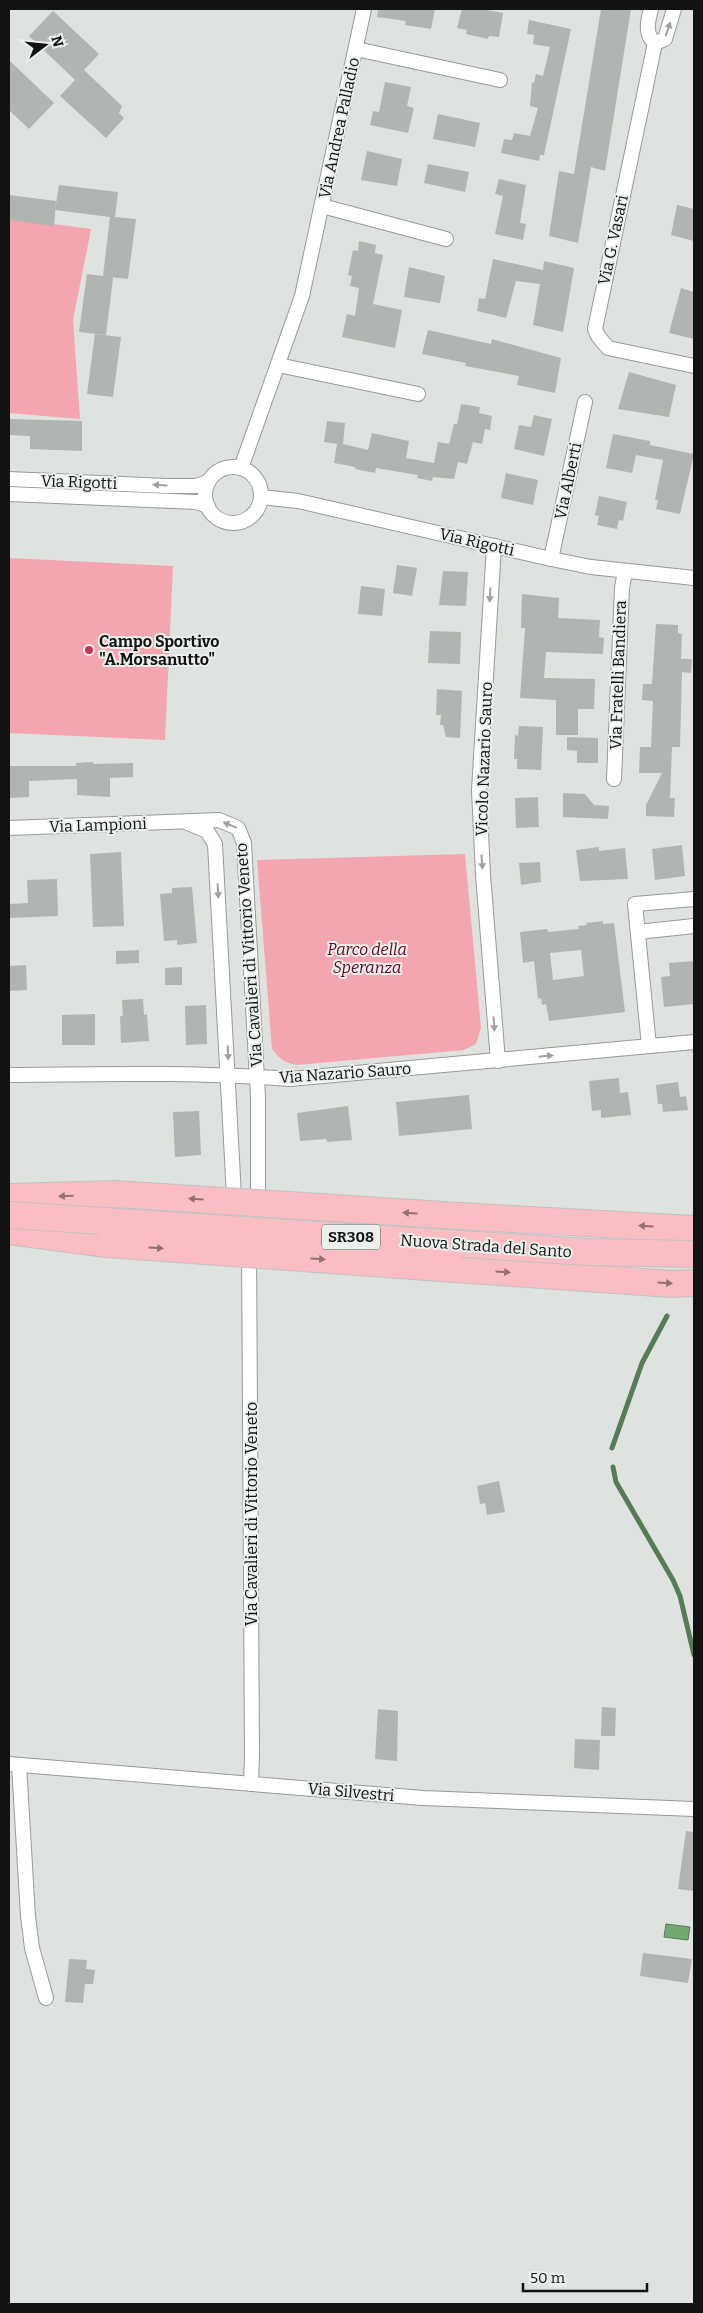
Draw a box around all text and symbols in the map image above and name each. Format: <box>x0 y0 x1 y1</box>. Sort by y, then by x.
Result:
north arrow <box>20 20 70 70</box>
one-way arrow <box>665 21 673 36</box>
text: N <box>47 34 67 49</box>
street label: Via Andrea Palladio <box>315 56 363 200</box>
street label: Via G. Vasari <box>594 193 632 287</box>
street label: Via Alberti <box>551 441 585 521</box>
street label: Via Rigotti <box>41 471 118 493</box>
one-way arrow <box>152 481 168 489</box>
street label: Via Rigotti <box>438 524 517 560</box>
one-way arrow <box>486 587 494 603</box>
street label: Via Fratelli Bandiera <box>606 600 630 750</box>
place label: Campo Sportivo "A.Morsanutto" <box>99 632 220 669</box>
marker: Campo Sportivo "A.Morsanutto" <box>83 644 95 656</box>
street label: Vicolo Nazario Sauro <box>472 681 496 837</box>
street label: Via Lampioni <box>49 814 147 836</box>
one-way arrow <box>222 821 237 829</box>
street label: Via Cavalieri di Vittorio Veneto <box>232 842 266 1068</box>
one-way arrow <box>479 854 487 870</box>
one-way arrow <box>215 883 223 899</box>
park label: Parco della Speranza <box>327 940 407 977</box>
one-way arrow <box>491 1016 499 1032</box>
one-way arrow <box>224 1045 232 1061</box>
one-way arrow <box>539 1052 555 1060</box>
street label: Via Nazario Sauro <box>278 1059 412 1087</box>
one-way arrow <box>58 1192 74 1200</box>
one-way arrow <box>187 1195 203 1203</box>
one-way arrow <box>402 1208 418 1216</box>
one-way arrow <box>637 1222 653 1230</box>
road number: SR308 <box>322 1224 380 1250</box>
street label: Nuova Strada del Santo <box>399 1231 573 1261</box>
one-way arrow <box>148 1244 164 1252</box>
one-way arrow <box>310 1256 326 1264</box>
one-way arrow <box>496 1269 512 1277</box>
one-way arrow <box>658 1280 674 1288</box>
street label: Via Cavalieri di Vittorio Veneto <box>242 1402 261 1626</box>
street label: Via Silvestri <box>307 1779 395 1805</box>
scale bar <box>523 2260 647 2292</box>
text: 50 m <box>530 2269 566 2287</box>

